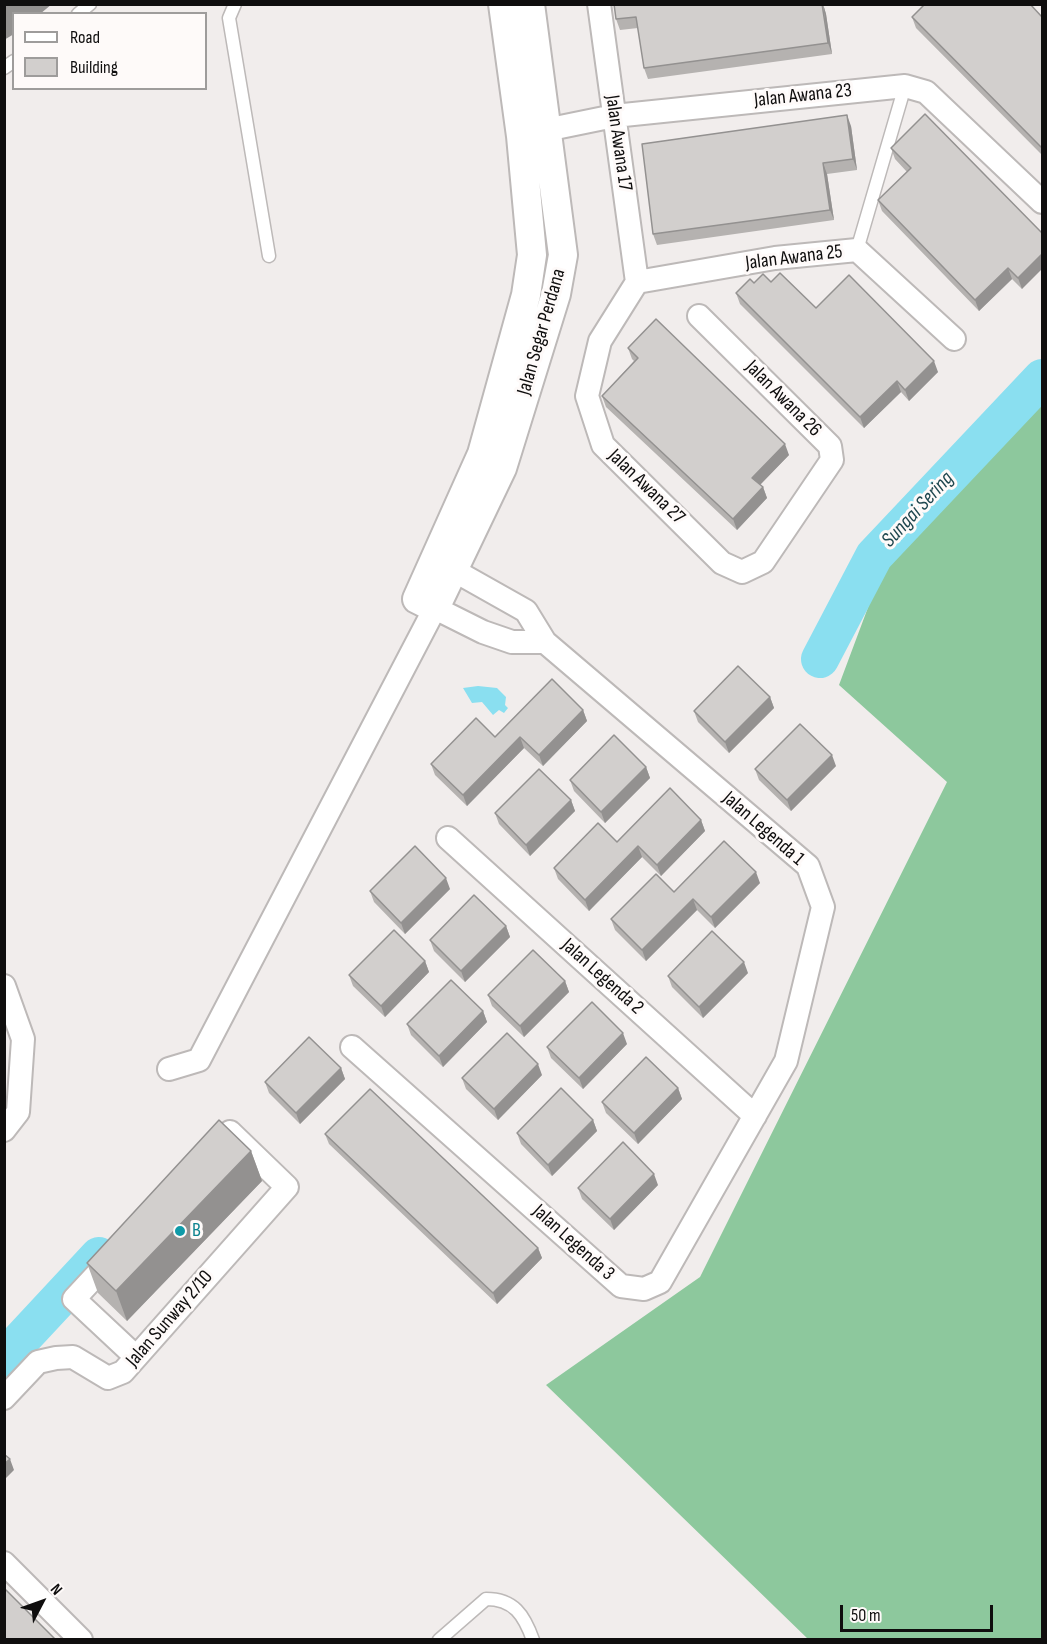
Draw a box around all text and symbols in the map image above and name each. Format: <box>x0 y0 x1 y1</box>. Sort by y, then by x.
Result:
legend <box>12 12 207 90</box>
text: Road <box>70 27 100 48</box>
text: Building <box>70 57 118 78</box>
street label: Jalan Awana 23 <box>753 79 853 113</box>
street label: Jalan Awana 17 <box>599 94 637 192</box>
street label: Jalan Awana 25 <box>744 240 844 276</box>
street label: Jalan Segar Perdana <box>513 266 571 398</box>
street label: Jalan Awana 26 <box>740 356 826 442</box>
street label: Jalan Awana 27 <box>603 444 689 530</box>
water label: Sungai Sering <box>877 467 959 553</box>
street label: Jalan Legenda 1 <box>717 787 809 871</box>
street label: Jalan Legenda 2 <box>556 934 648 1020</box>
street label: Jalan Legenda 3 <box>527 1200 619 1286</box>
place label: B <box>192 1219 201 1243</box>
marker: B <box>173 1224 187 1238</box>
street label: Jalan Sunway 2/10 <box>121 1266 219 1372</box>
north arrow <box>12 1572 72 1632</box>
text: N <box>46 1580 66 1599</box>
scale bar <box>843 1593 996 1631</box>
text: 50 m <box>851 1605 881 1626</box>

